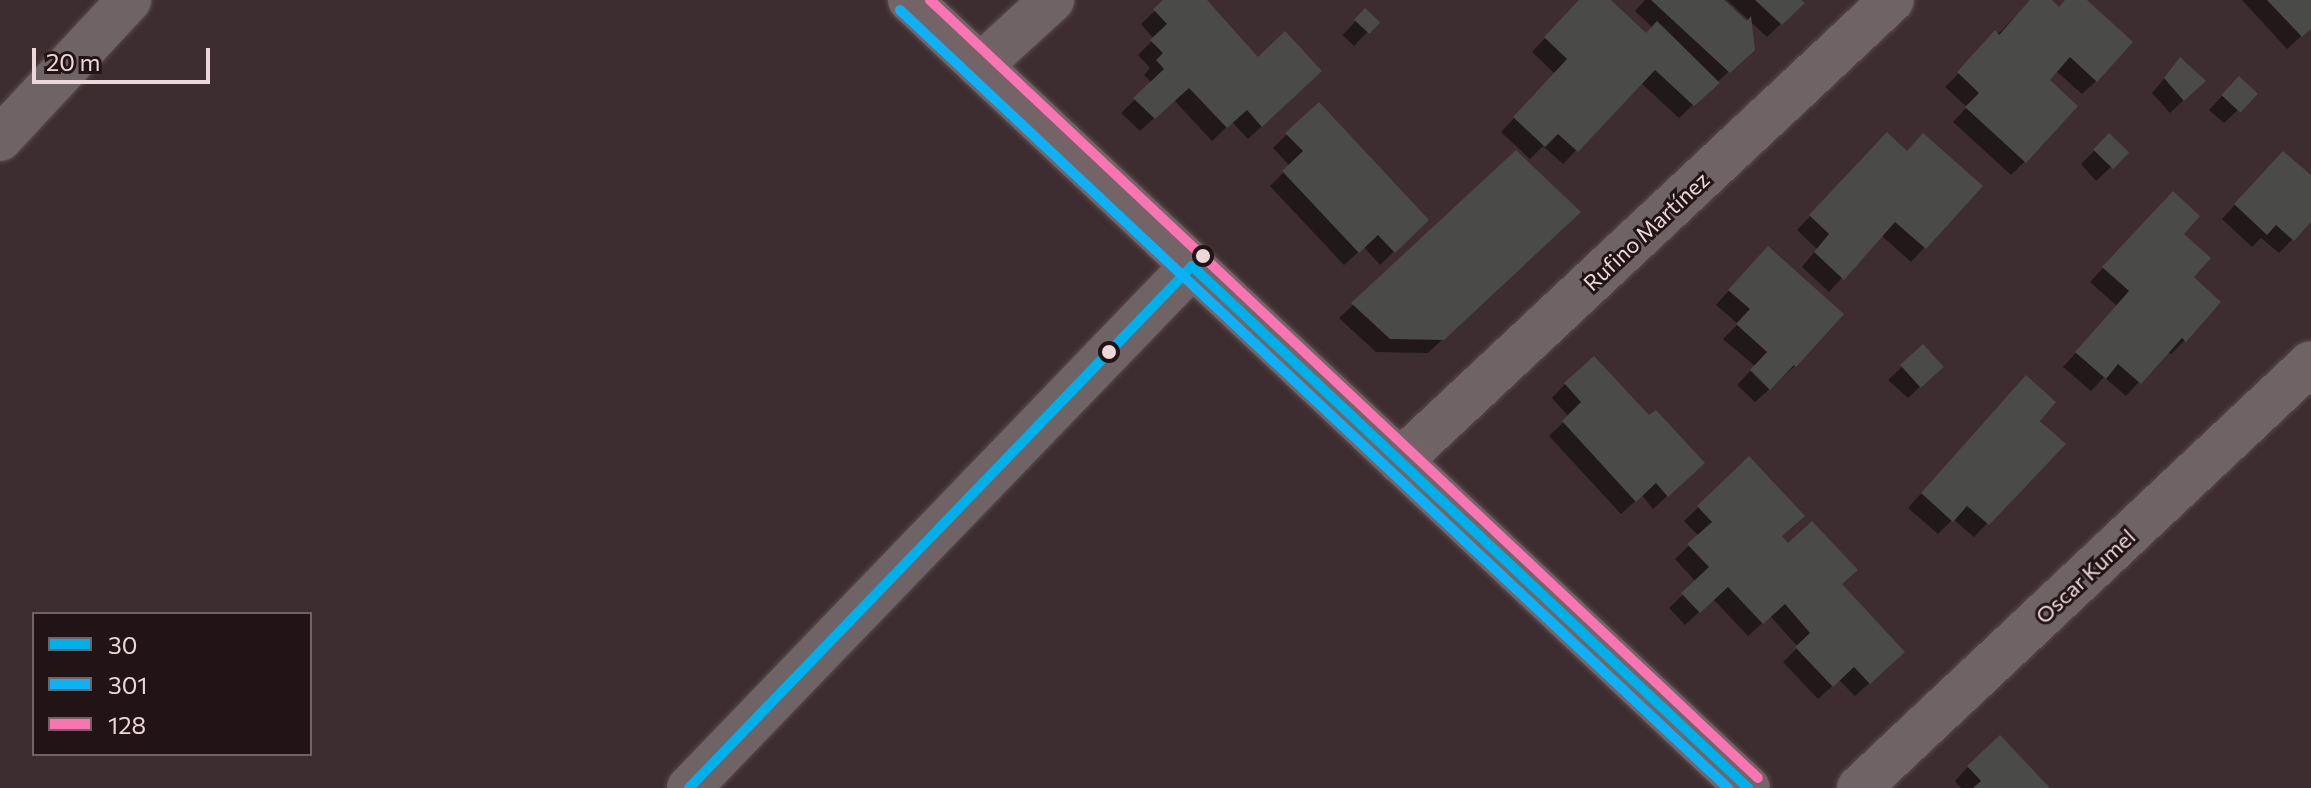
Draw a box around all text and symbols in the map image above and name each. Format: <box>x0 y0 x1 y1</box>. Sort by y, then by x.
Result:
scale bar <box>36 32 214 82</box>
text: 20 m <box>46 47 100 76</box>
street label: Rufino Martínez <box>1578 166 1714 296</box>
unlabelled marker <box>1195 248 1211 264</box>
unlabelled marker <box>1101 344 1117 360</box>
street label: Oscar Kumel <box>2030 523 2140 629</box>
legend <box>32 612 312 756</box>
text: 30 <box>108 630 137 659</box>
text: 301 <box>108 670 148 699</box>
text: 128 <box>108 710 146 739</box>

